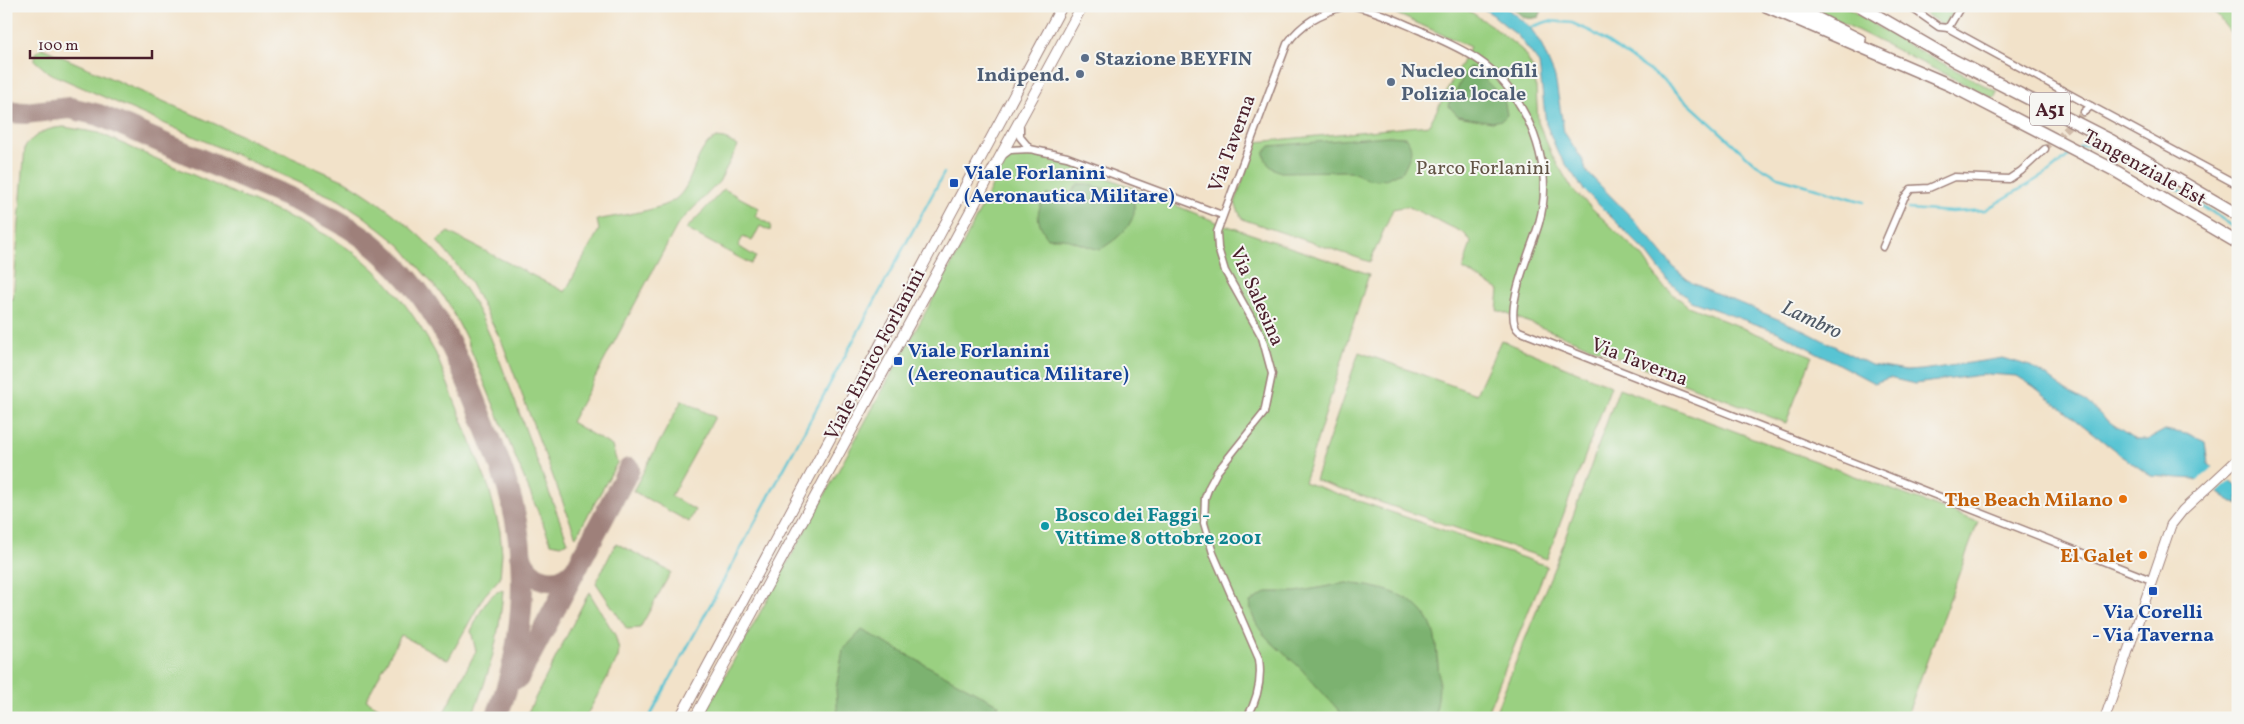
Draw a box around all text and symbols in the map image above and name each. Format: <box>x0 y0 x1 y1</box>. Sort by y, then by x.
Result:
scale bar <box>30 28 152 60</box>
text: 100 m <box>38 36 78 57</box>
place label: Stazione BEYFIN <box>1095 46 1252 74</box>
marker: Stazione BEYFIN <box>1079 52 1091 64</box>
place label: Nucleo cinofili Polizia locale <box>1401 58 1538 109</box>
place label: Indipend. <box>977 62 1070 90</box>
marker: Indipend. <box>1074 68 1086 80</box>
marker: Nucleo cinofili Polizia locale <box>1385 76 1397 88</box>
street label: Via Taverna <box>1202 91 1264 196</box>
road number: A51 <box>2030 92 2070 126</box>
street label: Tangenziale Est <box>2077 123 2211 214</box>
park label: Parco Forlanini <box>1416 155 1550 183</box>
place label: Viale Forlanini (Aeronautica Militare) <box>964 160 1175 211</box>
marker: Viale Forlanini (Aeronautica Militare) <box>948 177 960 189</box>
street label: Via Salesina <box>1222 243 1290 351</box>
street label: Viale Enrico Forlanini <box>819 264 933 446</box>
water label: Lambro <box>1776 294 1847 347</box>
street label: Via Taverna <box>1587 332 1692 394</box>
place label: Viale Forlanini (Aereonautica Militare) <box>908 338 1129 389</box>
marker: Viale Forlanini (Aereonautica Militare) <box>892 355 904 367</box>
place label: The Beach Milano <box>1944 487 2113 515</box>
marker: The Beach Milano <box>2117 493 2129 505</box>
place label: Bosco dei Faggi - Vittime 8 ottobre 2001 <box>1055 502 1262 553</box>
marker: Bosco dei Faggi - Vittime 8 ottobre 2001 <box>1039 520 1051 532</box>
place label: El Galet <box>2060 543 2133 571</box>
marker: El Galet <box>2137 549 2149 561</box>
marker: Via Corelli - Via Taverna <box>2147 585 2159 597</box>
place label: Via Corelli - Via Taverna <box>2092 599 2214 650</box>

